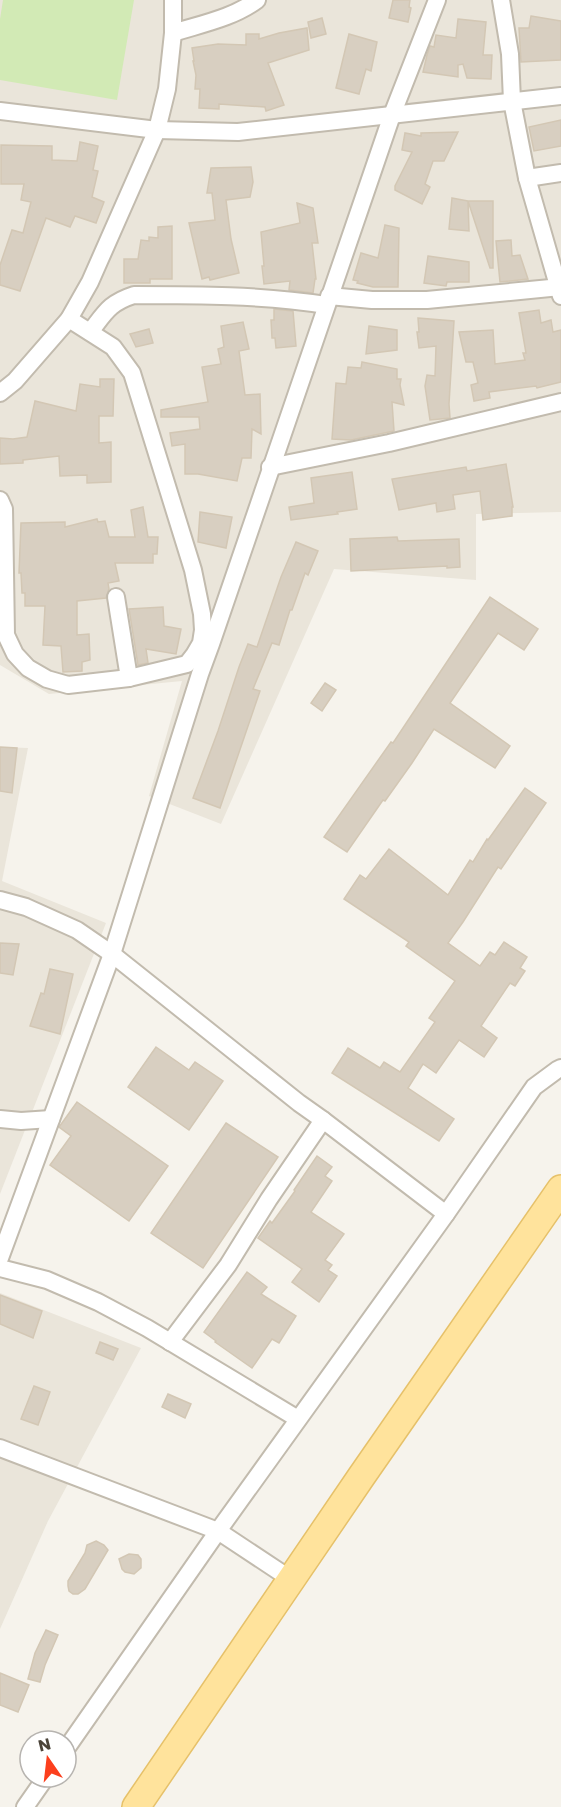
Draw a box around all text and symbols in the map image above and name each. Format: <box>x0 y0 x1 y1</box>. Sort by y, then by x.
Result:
north arrow <box>18 1729 78 1789</box>
text: N <box>36 1732 53 1758</box>

